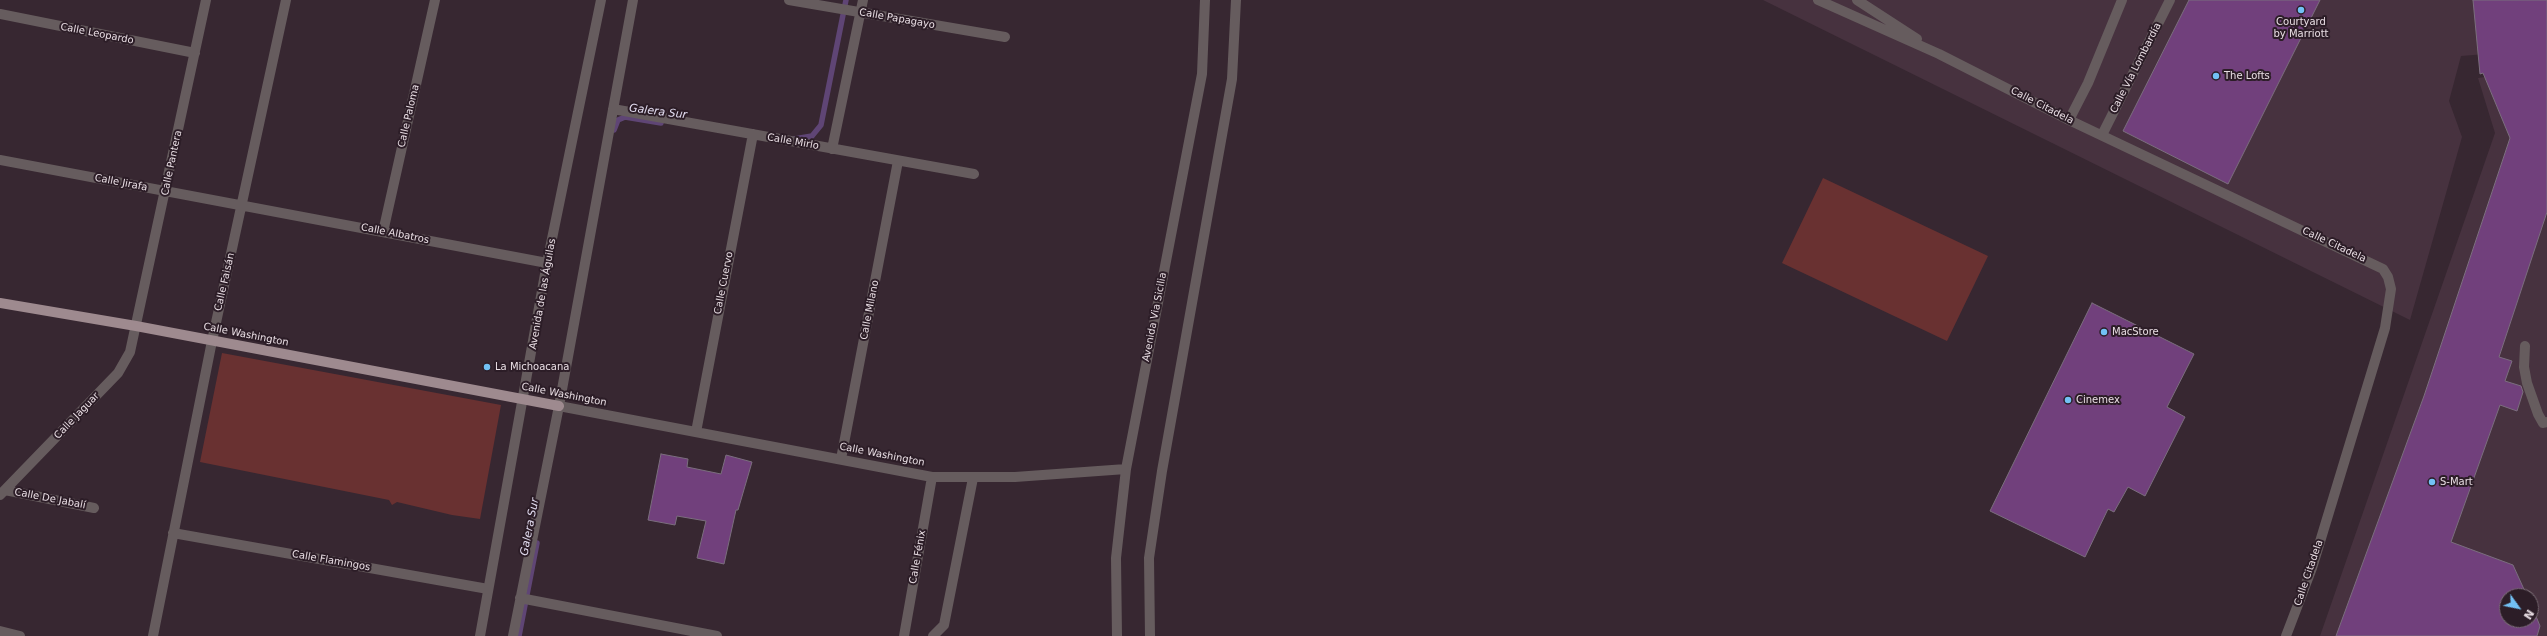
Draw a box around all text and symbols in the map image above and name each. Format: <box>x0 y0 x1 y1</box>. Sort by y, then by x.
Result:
marker: Courtyard by Marriott <box>2296 5 2306 15</box>
street label: Calle Papagayo <box>858 6 936 32</box>
place label: Courtyard by Marriott <box>2274 16 2328 40</box>
street label: Calle Leopardo <box>59 21 135 47</box>
street label: Calle Vía Lombardía <box>2108 21 2164 115</box>
place label: The Lofts <box>2224 70 2270 82</box>
marker: The Lofts <box>2211 71 2221 81</box>
street label: Calle Paloma <box>396 83 422 149</box>
street label: Calle Citadela <box>2008 85 2076 127</box>
water label: Galera Sur <box>628 102 688 122</box>
street label: Calle Pantera <box>159 129 185 197</box>
street label: Calle Mirlo <box>766 132 820 152</box>
street label: Calle Jirafa <box>94 172 148 194</box>
street label: Calle Albatros <box>360 222 430 246</box>
street label: Calle Citadela <box>2300 225 2368 265</box>
street label: Avenida de las Águilas <box>527 238 559 350</box>
street label: Calle Cuervo <box>712 251 736 315</box>
street label: Calle Faisán <box>212 252 238 312</box>
street label: Avenida Via Sicilia <box>1140 271 1170 363</box>
street label: Calle Milano <box>858 279 882 341</box>
street label: Calle Washington <box>202 321 290 349</box>
place label: MacStore <box>2112 326 2159 338</box>
marker: MacStore <box>2099 327 2109 337</box>
place label: La Michoacana <box>495 361 569 373</box>
marker: La Michoacana <box>482 362 492 372</box>
street label: Calle Washington <box>520 381 608 409</box>
street label: Calle Jaguar <box>52 390 102 442</box>
place label: Cinemex <box>2076 394 2120 406</box>
marker: Cinemex <box>2063 395 2073 405</box>
street label: Calle Washington <box>838 441 926 469</box>
place label: S-Mart <box>2440 476 2473 488</box>
marker: S-Mart <box>2427 477 2437 487</box>
street label: Calle De Jabalí <box>13 486 87 512</box>
water label: Galera Sur <box>518 497 542 557</box>
street label: Calle Fénix <box>907 529 929 585</box>
street label: Calle Citadela <box>2292 538 2326 608</box>
street label: Calle Flamingos <box>291 548 371 574</box>
north arrow <box>2499 588 2539 628</box>
text: N <box>2521 607 2537 622</box>

